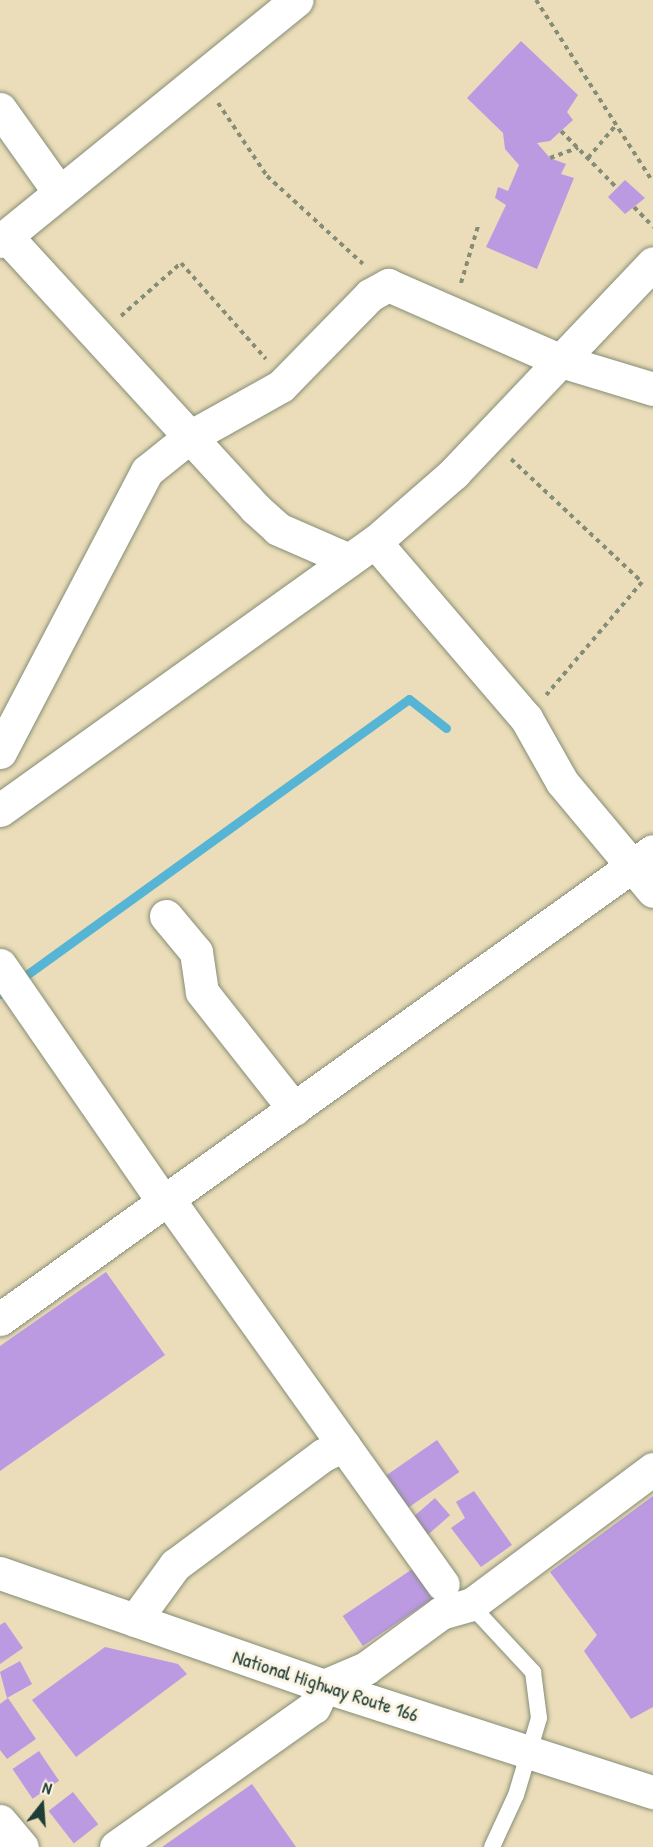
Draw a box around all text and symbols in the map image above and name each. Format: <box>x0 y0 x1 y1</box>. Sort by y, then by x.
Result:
street label: National Highway Route 166 <box>230 1644 422 1726</box>
north arrow <box>12 1775 72 1835</box>
text: N <box>40 1776 55 1800</box>

